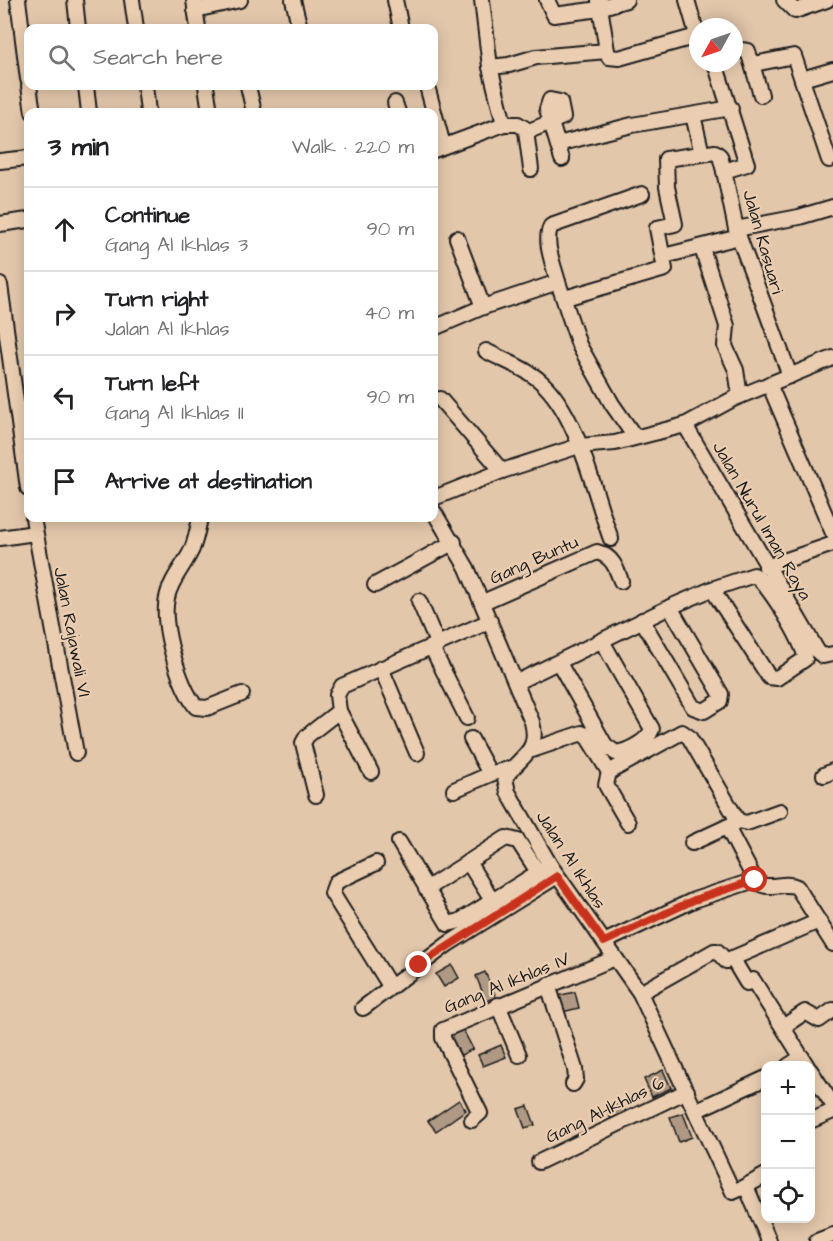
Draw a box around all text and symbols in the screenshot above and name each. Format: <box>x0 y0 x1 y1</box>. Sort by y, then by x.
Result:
north arrow <box>689 18 743 72</box>
search box <box>24 24 438 90</box>
icon: search <box>45 41 78 74</box>
text: Search here <box>93 42 223 73</box>
text: 3 min <box>48 129 109 165</box>
text: Walk · 220 m <box>292 133 414 161</box>
street label: Jalan Kasuari <box>736 187 790 297</box>
text: Continue <box>105 200 190 231</box>
icon: ahead <box>48 213 81 246</box>
text: 90 m <box>366 215 414 243</box>
text: Gang Al Ikhlas 3 <box>105 231 248 259</box>
text: Turn right <box>105 284 208 315</box>
icon: right <box>48 297 81 330</box>
text: 40 m <box>364 299 414 327</box>
text: Jalan Al Ikhlas <box>105 315 230 343</box>
text: Turn left <box>105 368 199 399</box>
icon: left <box>48 381 81 414</box>
text: 90 m <box>366 383 414 411</box>
text: Gang Al Ikhlas II <box>105 399 244 427</box>
street label: Jalan Nurul Iman Raya <box>705 437 818 605</box>
icon: arrive <box>48 465 81 498</box>
text: Arrive at destination <box>105 466 312 497</box>
street label: Gang Buntu <box>486 529 583 592</box>
street label: Jalan Rajawali VI <box>47 565 97 699</box>
street label: Jalan Al Ikhlas <box>530 806 612 914</box>
route start <box>741 866 767 892</box>
street label: Gang Al Ikhlas IV <box>440 946 574 1021</box>
route end <box>405 951 431 977</box>
map controls <box>761 1061 815 1223</box>
button: + <box>761 1061 815 1115</box>
street label: Gang Al-Ikhlas 6 <box>541 1070 669 1150</box>
button: − <box>761 1115 815 1169</box>
button: locate <box>761 1169 815 1223</box>

